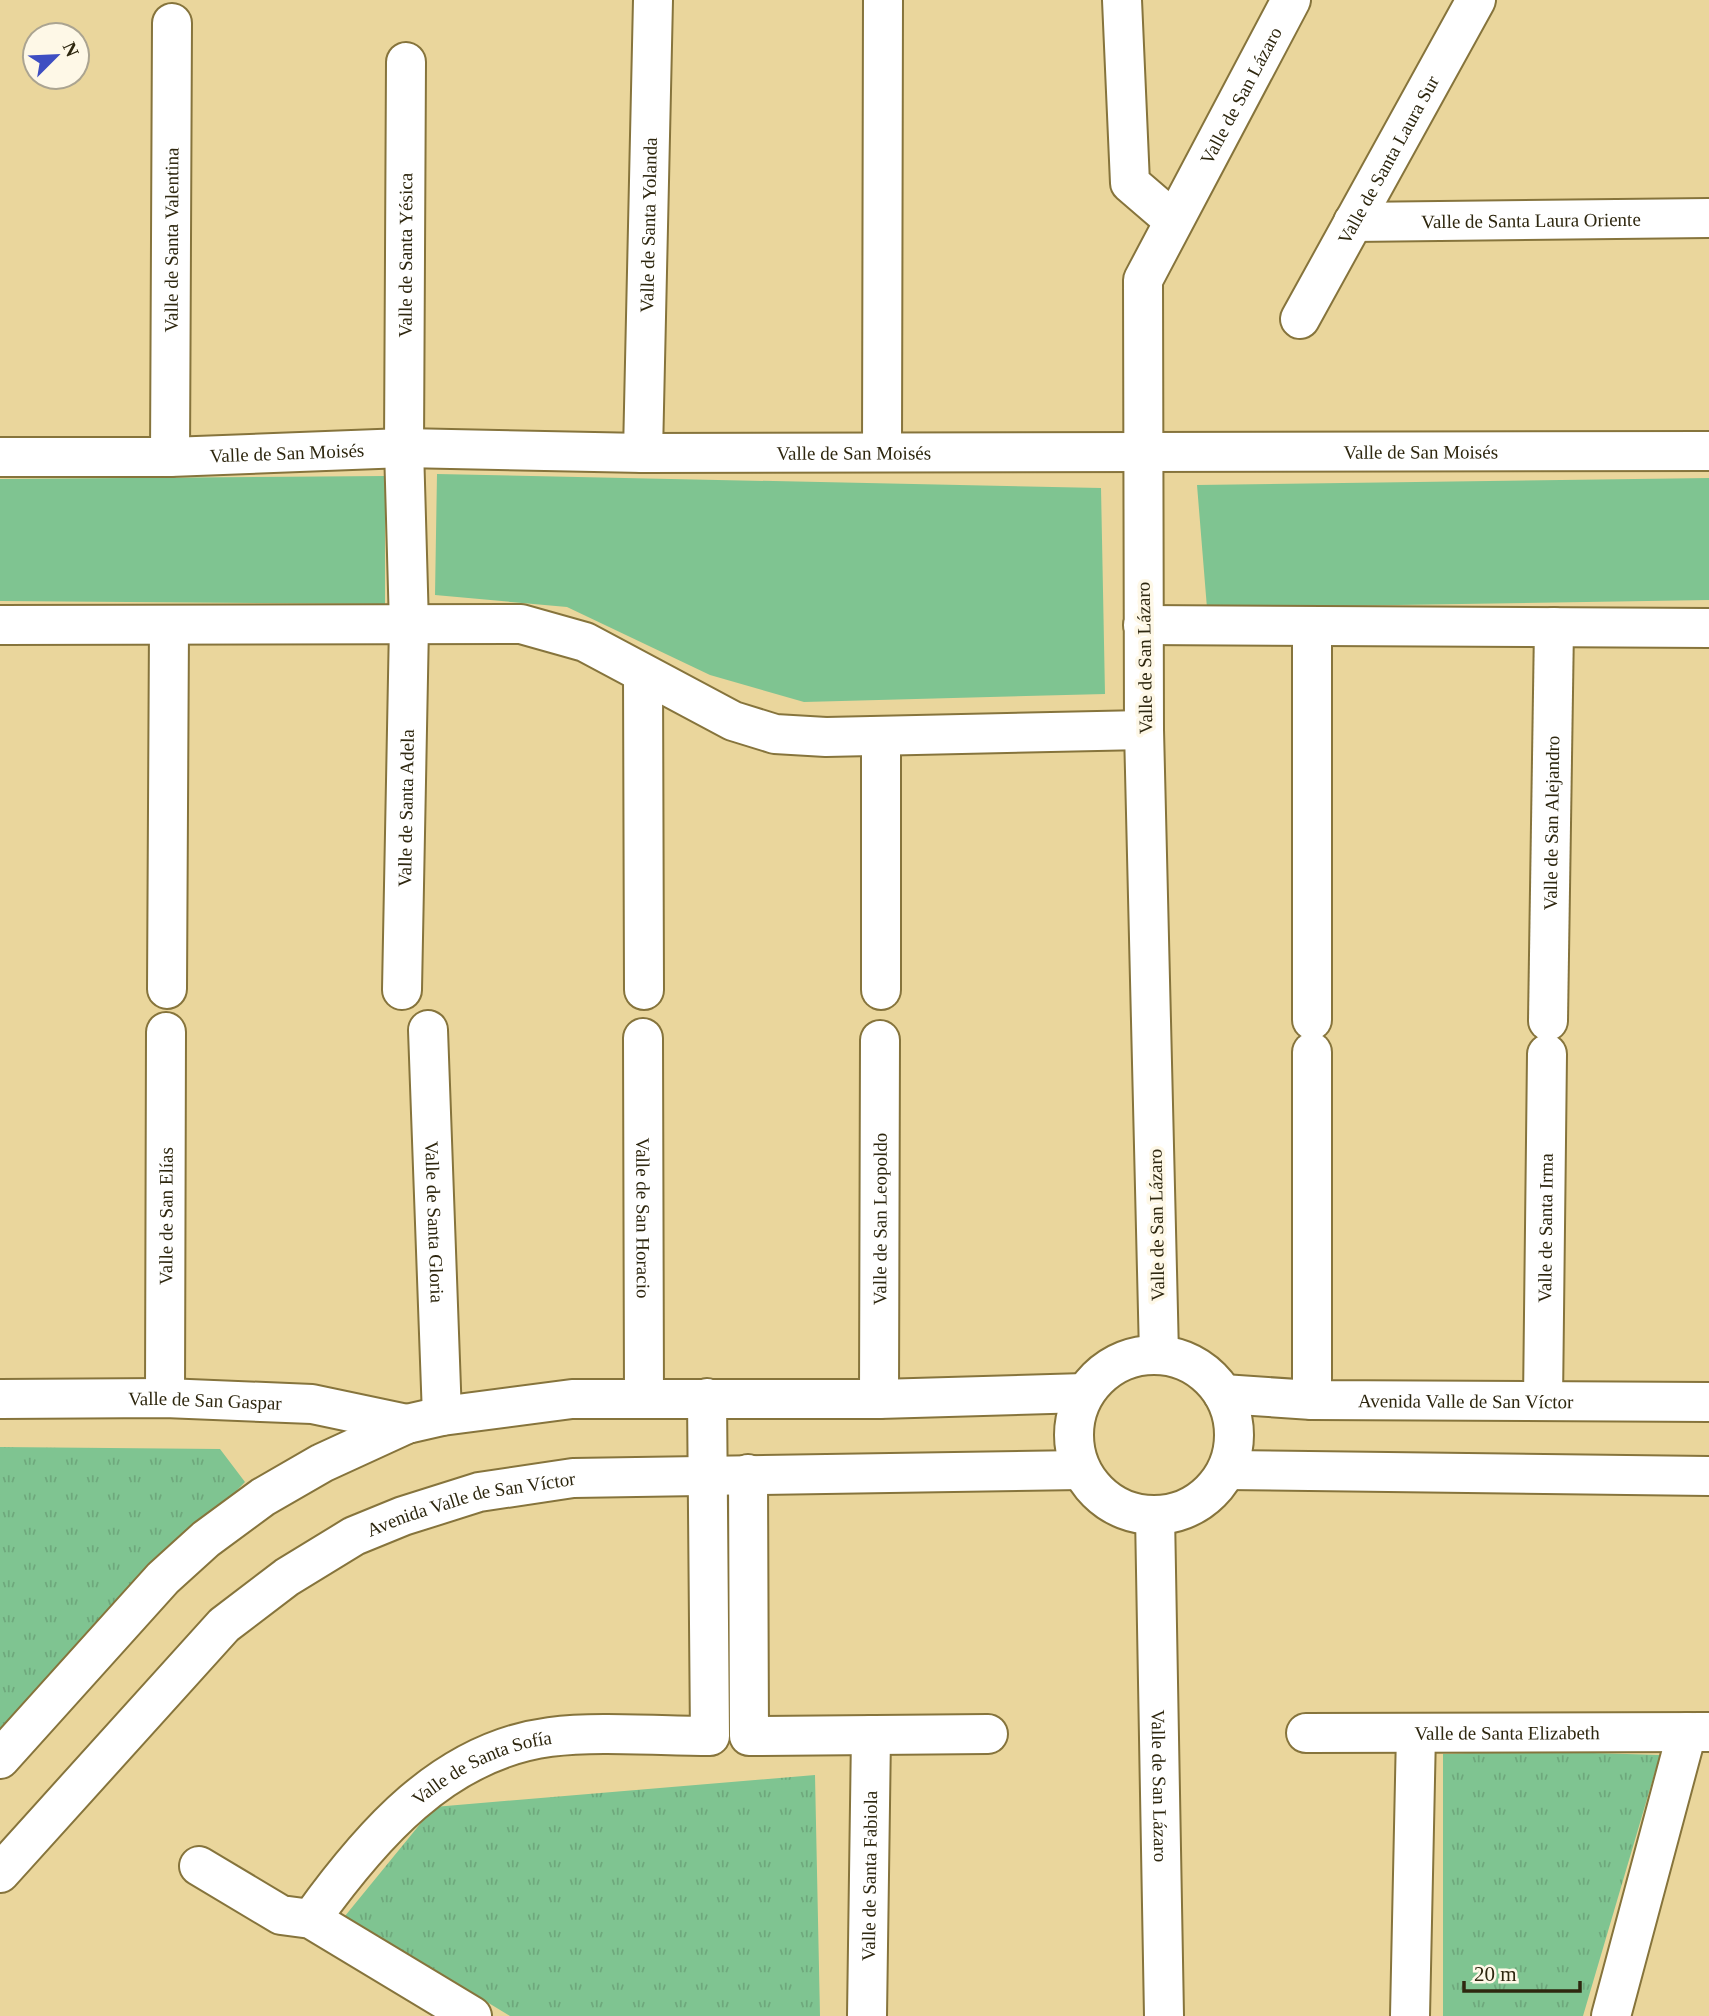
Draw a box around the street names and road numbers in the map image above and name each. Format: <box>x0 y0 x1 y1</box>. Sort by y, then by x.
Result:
street label: Valle de San Lázaro <box>1196 23 1286 168</box>
street label: Valle de Santa Laura Sur <box>1334 72 1444 248</box>
street label: Valle de Santa Yolanda <box>636 137 661 313</box>
street label: Valle de Santa Valentina <box>161 147 182 333</box>
street label: Valle de Santa Yésica <box>395 172 416 337</box>
street label: Valle de Santa Laura Oriente <box>1421 209 1641 232</box>
street label: Valle de San Moisés <box>209 440 365 466</box>
street label: Valle de San Moisés <box>1343 441 1498 463</box>
street label: Valle de San Moisés <box>776 442 931 464</box>
street label: Valle de San Lázaro <box>1133 582 1156 734</box>
street label: Valle de Santa Adela <box>394 728 418 887</box>
street label: Valle de San Alejandro <box>1540 736 1563 911</box>
street label: Valle de San Leopoldo <box>869 1133 891 1305</box>
street label: Valle de San Horacio <box>632 1137 654 1299</box>
street label: Valle de Santa Gloria <box>421 1141 448 1304</box>
street label: Valle de San Elías <box>155 1147 177 1285</box>
street label: Valle de San Lázaro <box>1145 1149 1168 1301</box>
street label: Valle de Santa Irma <box>1534 1153 1557 1303</box>
street label: Valle de San Gaspar <box>128 1388 283 1414</box>
street label: Avenida Valle de San Víctor <box>1358 1390 1574 1412</box>
street label: Avenida Valle de San Víctor <box>364 1468 577 1541</box>
street label: Valle de San Lázaro <box>1147 1710 1171 1862</box>
street label: Valle de Santa Elizabeth <box>1414 1722 1600 1744</box>
street label: Valle de Santa Sofía <box>408 1727 554 1809</box>
street label: Valle de Santa Fabiola <box>858 1790 881 1961</box>

